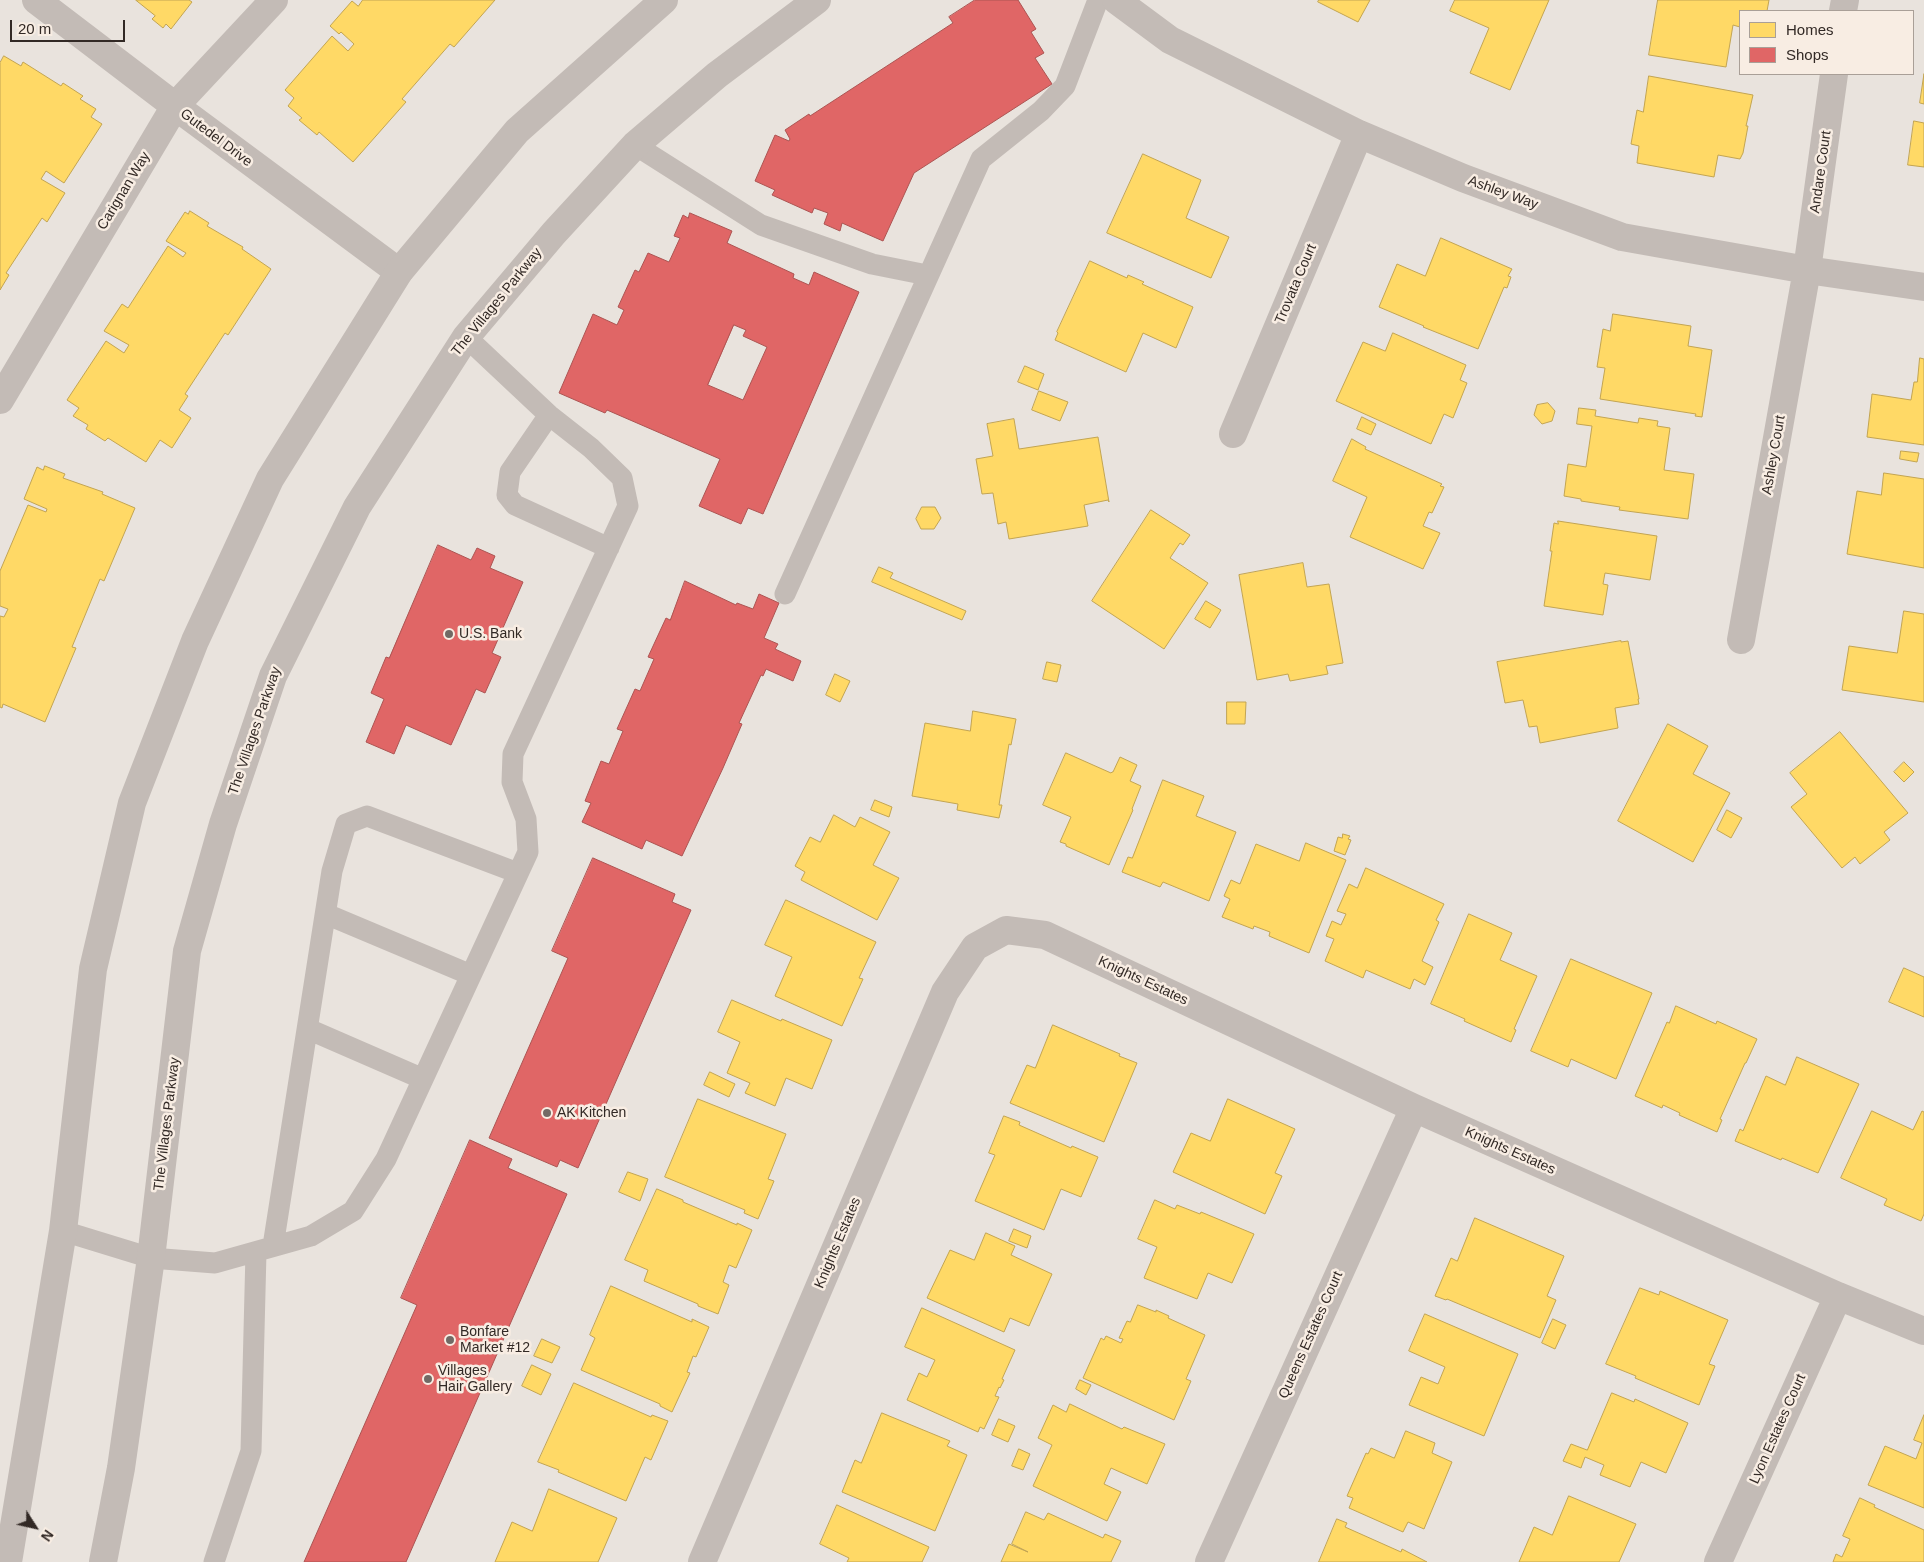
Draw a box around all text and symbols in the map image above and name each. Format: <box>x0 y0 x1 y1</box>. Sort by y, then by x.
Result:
scale bar <box>12 10 128 42</box>
legend <box>1739 10 1914 75</box>
text: 20 m <box>18 20 51 37</box>
text: Homes <box>1786 21 1834 38</box>
text: Shops <box>1786 46 1829 63</box>
street label: Gutedel Drive <box>177 106 255 170</box>
street label: Andare Court <box>1807 130 1835 214</box>
street label: Carignan Way <box>94 149 154 233</box>
street label: Ashley Way <box>1466 173 1540 213</box>
street label: Trovata Court <box>1272 242 1320 326</box>
street label: The Villages Parkway <box>448 245 546 359</box>
street label: Ashley Court <box>1759 414 1789 496</box>
place label: U.S. Bank <box>459 626 522 642</box>
marker: U.S. Bank <box>443 628 455 640</box>
street label: The Villages Parkway <box>225 665 285 797</box>
street label: Knights Estates <box>1095 953 1191 1009</box>
street label: The Villages Parkway <box>150 1056 184 1192</box>
place label: AK Kitchen <box>557 1105 626 1121</box>
marker: AK Kitchen <box>541 1107 553 1119</box>
street label: Knights Estates <box>1462 1124 1558 1178</box>
street label: Knights Estates <box>811 1195 865 1291</box>
street label: Queens Estates Court <box>1275 1269 1347 1401</box>
place label: Bonfare Market #12 <box>460 1324 530 1356</box>
marker: Bonfare Market #12 <box>444 1334 456 1346</box>
place label: Villages Hair Gallery <box>438 1363 512 1395</box>
street label: Lyon Estates Court <box>1746 1371 1810 1487</box>
marker: Villages Hair Gallery <box>422 1373 434 1385</box>
north arrow <box>10 1502 60 1552</box>
text: N <box>38 1527 57 1544</box>

